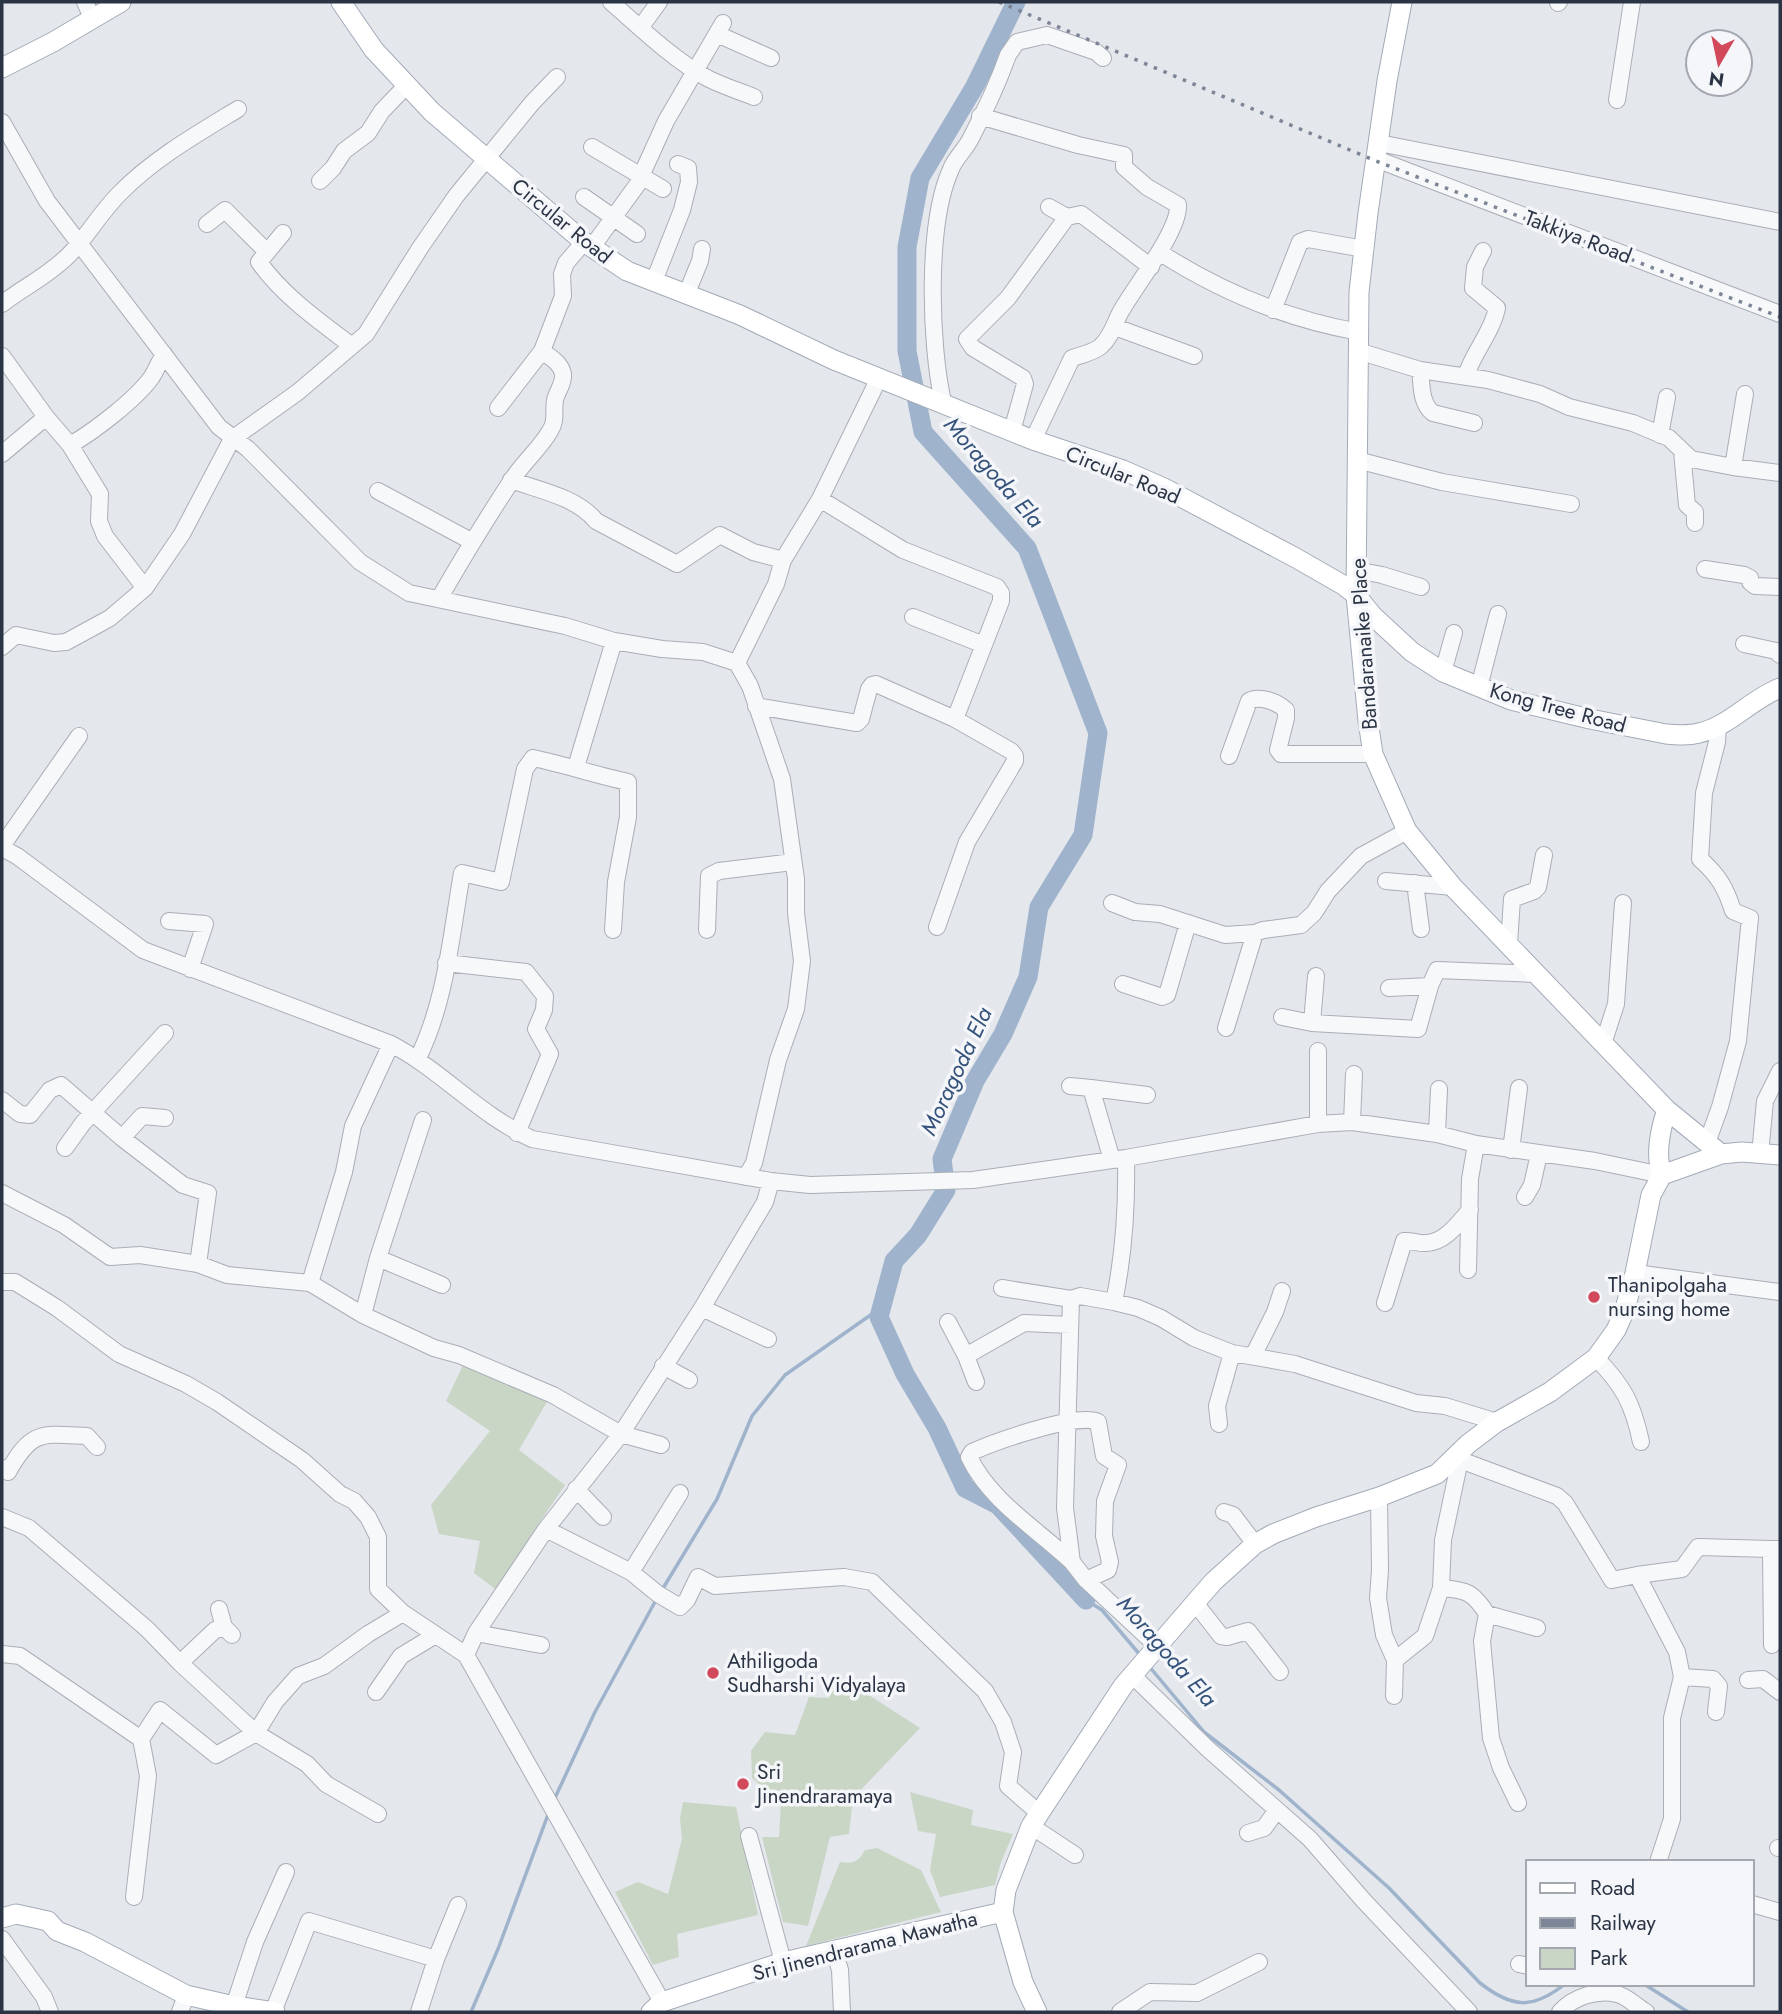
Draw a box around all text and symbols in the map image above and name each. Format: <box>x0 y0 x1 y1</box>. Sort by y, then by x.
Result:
north arrow <box>1684 28 1754 98</box>
text: N <box>1707 65 1726 94</box>
street label: Circular Road <box>505 171 619 271</box>
street label: Takkiya Road <box>1520 203 1636 271</box>
water label: Moragoda Ela <box>936 409 1052 535</box>
street label: Circular Road <box>1061 438 1185 512</box>
street label: Bandaranaike Place <box>1343 557 1385 731</box>
street label: Kong Tree Road <box>1486 675 1630 741</box>
water label: Moragoda Ela <box>911 1001 1001 1141</box>
place label: Thanipolgaha nursing home <box>1608 1270 1730 1324</box>
marker: Thanipolgaha nursing home <box>1586 1289 1602 1305</box>
water label: Moragoda Ela <box>1109 1588 1225 1714</box>
place label: Athiligoda Sudharshi Vidyalaya <box>727 1646 906 1700</box>
marker: Athiligoda Sudharshi Vidyalaya <box>705 1665 721 1681</box>
place label: Sri Jinendraramaya <box>754 1757 893 1811</box>
marker: Sri Jinendraramaya <box>735 1776 751 1792</box>
legend <box>1526 1860 1754 1986</box>
text: Road <box>1590 1873 1635 1903</box>
street label: Sri Jinendrarama Mawatha <box>749 1904 981 1988</box>
text: Railway <box>1590 1908 1656 1938</box>
text: Park <box>1590 1943 1628 1973</box>

